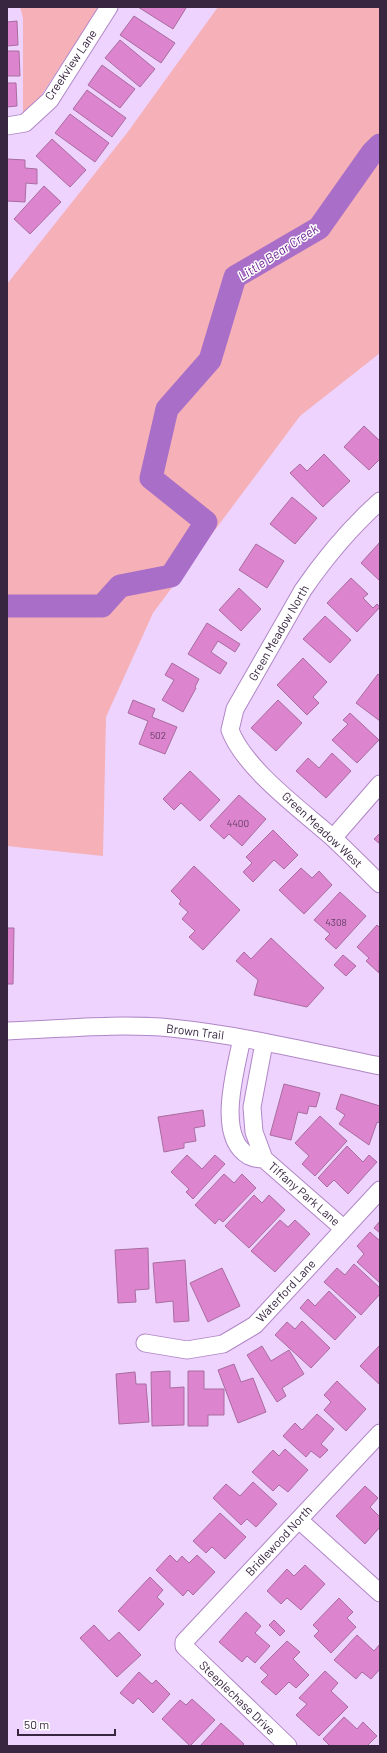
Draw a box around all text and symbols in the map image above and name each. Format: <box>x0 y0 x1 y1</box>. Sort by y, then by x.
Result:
street label: Creekview Lane <box>41 26 99 102</box>
water label: Little Bear Creek <box>235 220 322 284</box>
street label: Green Meadow North <box>245 582 311 683</box>
house number: 502 <box>150 729 166 741</box>
street label: Green Meadow West <box>280 788 366 870</box>
house number: 4400 <box>227 817 249 829</box>
house number: 4308 <box>325 916 347 928</box>
street label: Brown Trail <box>165 1021 225 1041</box>
street label: Tiffany Park Lane <box>266 1158 343 1228</box>
street label: Waterford Lane <box>253 1256 318 1324</box>
street label: Bridlewood North <box>242 1502 314 1578</box>
street label: Steeplechase Drive <box>197 1658 278 1737</box>
scale bar <box>18 1711 115 1737</box>
text: 50 m <box>24 1717 49 1731</box>

